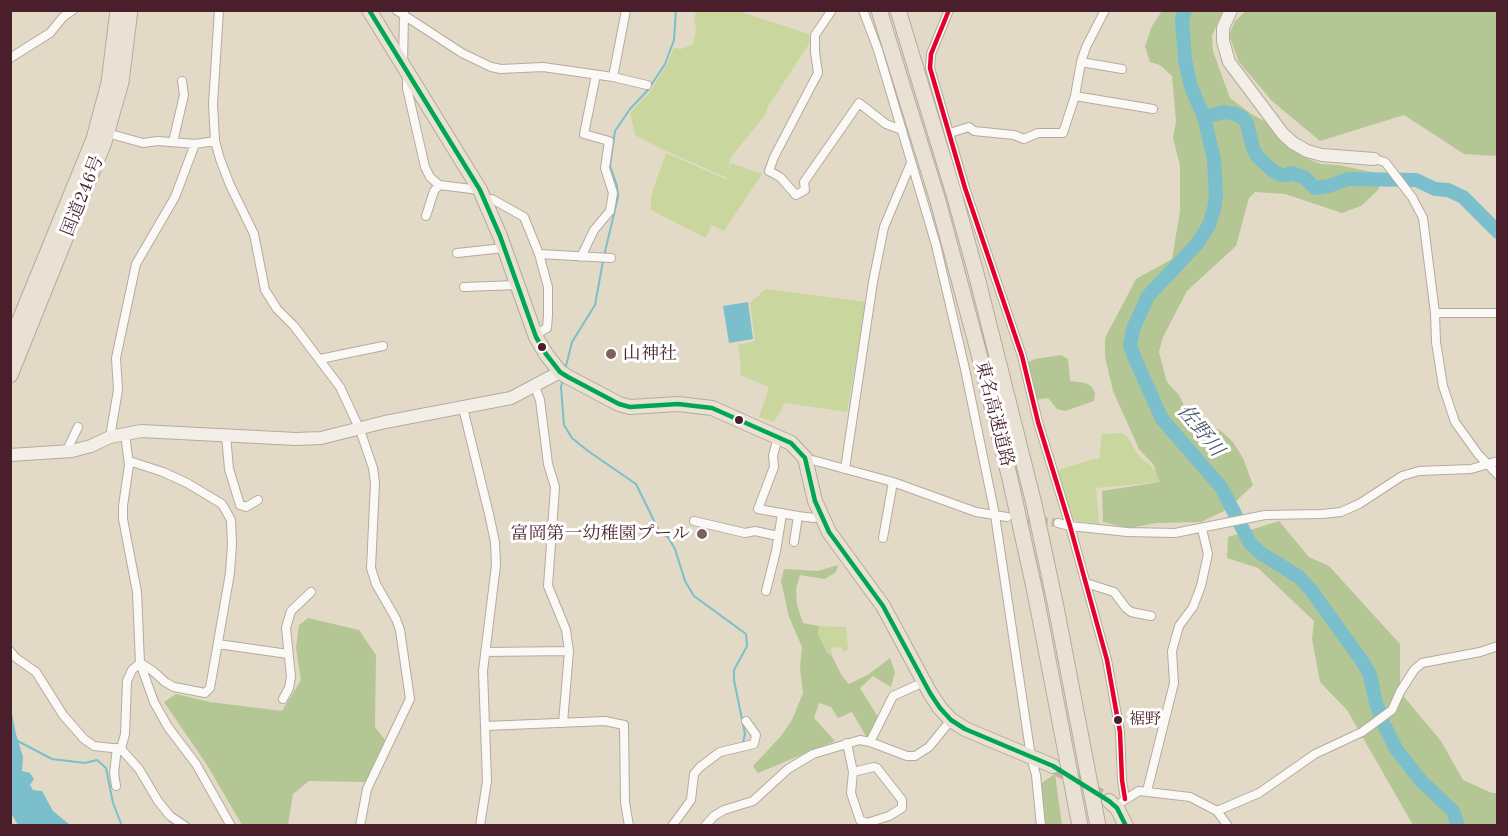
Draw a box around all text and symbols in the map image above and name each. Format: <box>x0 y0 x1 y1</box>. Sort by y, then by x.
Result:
street label: 国道246号 <box>57 152 109 240</box>
unlabelled marker <box>536 341 548 353</box>
place label: 山神社 <box>623 343 677 365</box>
marker: 山神社 <box>604 347 618 361</box>
street label: 東名高速道路 <box>970 359 1018 469</box>
water label: 佐野川 <box>1172 400 1228 462</box>
unlabelled marker <box>733 414 745 426</box>
place label: 富岡第一幼稚園プール <box>511 523 690 545</box>
marker: 富岡第一幼稚園プール <box>695 527 709 541</box>
place label: 裾野 <box>1129 710 1161 730</box>
marker: 裾野 <box>1112 714 1124 726</box>

